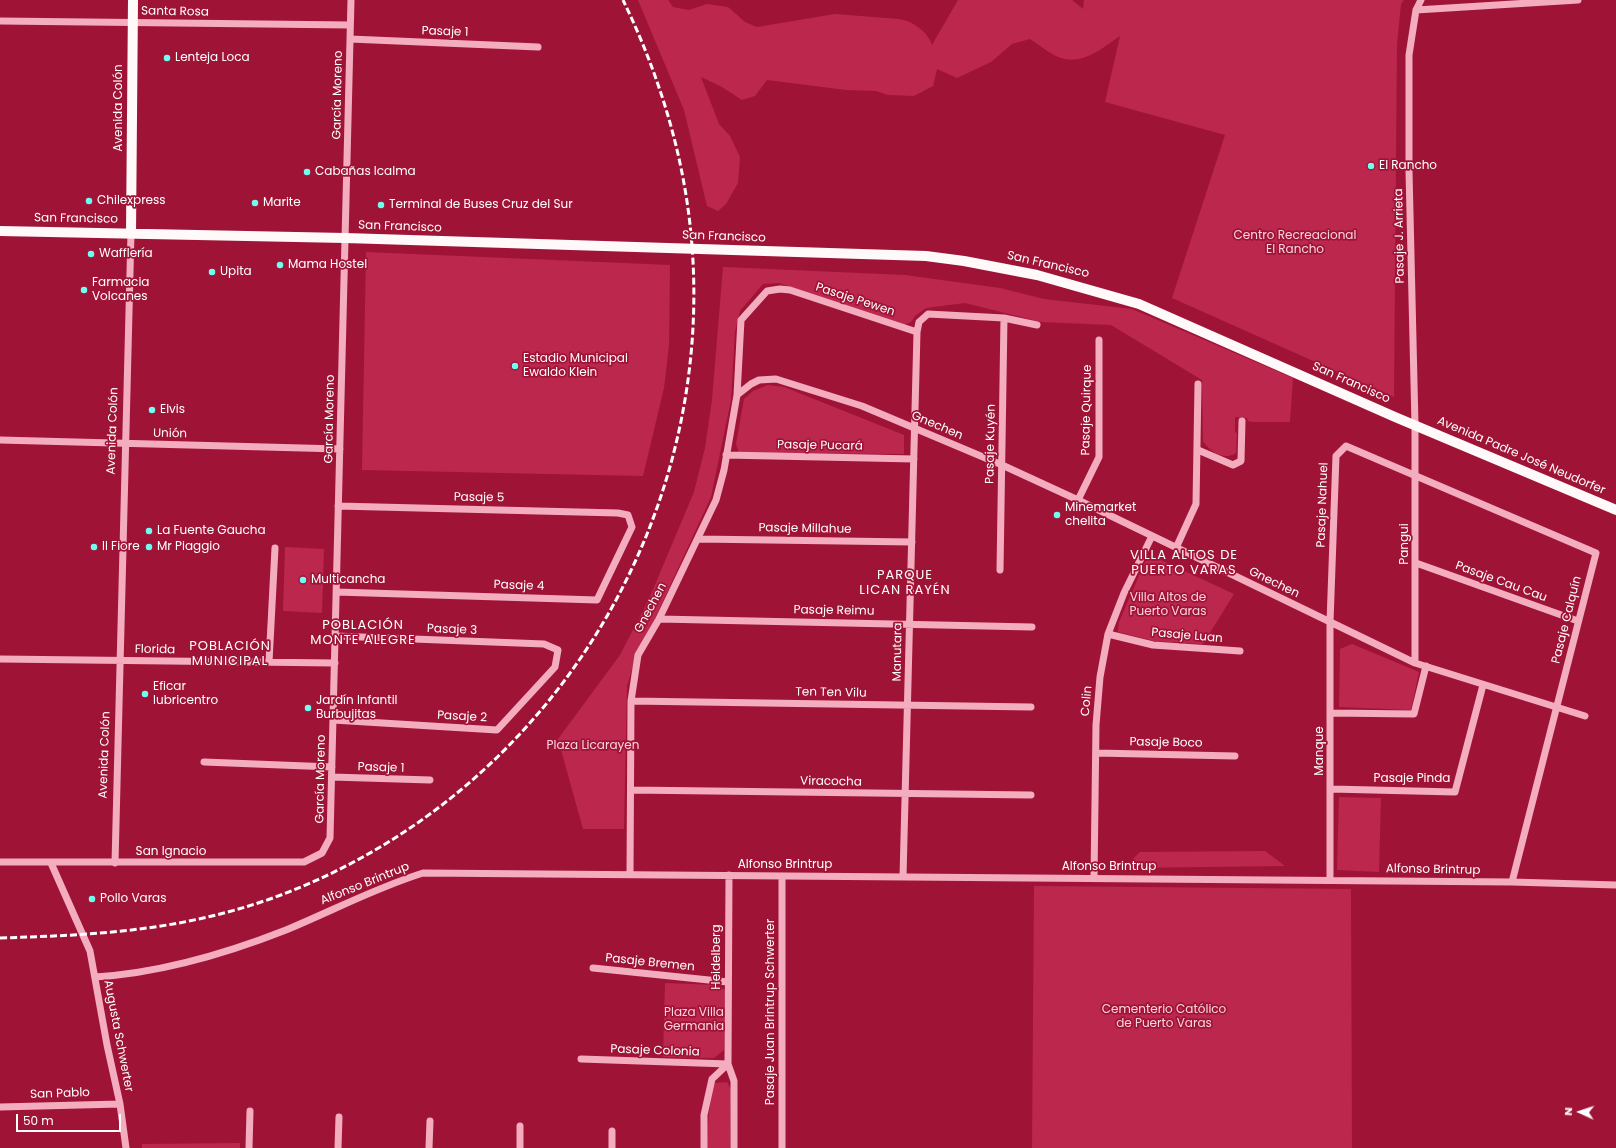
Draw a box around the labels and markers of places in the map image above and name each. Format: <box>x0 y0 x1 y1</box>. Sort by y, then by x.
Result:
place label: Lenteja Loca <box>175 51 250 65</box>
marker: Lenteja Loca <box>162 53 172 63</box>
place label: El Rancho <box>1379 159 1437 173</box>
marker: El Rancho <box>1366 161 1376 171</box>
place label: Cabañas Icalma <box>315 165 416 179</box>
marker: Cabañas Icalma <box>302 167 312 177</box>
place label: Chilexpress <box>97 194 166 208</box>
marker: Chilexpress <box>84 196 94 206</box>
place label: Marite <box>263 196 301 210</box>
marker: Marite <box>250 198 260 208</box>
place label: Terminal de Buses Cruz del Sur <box>389 198 573 212</box>
marker: Terminal de Buses Cruz del Sur <box>376 200 386 210</box>
place label: Wafflería <box>99 247 153 261</box>
marker: Wafflería <box>86 249 96 259</box>
place label: Mama Hostel <box>288 258 367 272</box>
marker: Mama Hostel <box>275 260 285 270</box>
place label: Upita <box>220 265 252 279</box>
marker: Upita <box>207 267 217 277</box>
place label: Farmacia Volcanes <box>92 276 149 304</box>
marker: Farmacia Volcanes <box>79 285 89 295</box>
place label: Estadio Municipal Ewaldo Klein <box>523 352 628 380</box>
marker: Estadio Municipal Ewaldo Klein <box>510 361 520 371</box>
place label: Elvis <box>160 403 185 417</box>
marker: Elvis <box>147 405 157 415</box>
place label: Minemarket chelita <box>1065 501 1136 529</box>
marker: Minemarket chelita <box>1052 510 1062 520</box>
place label: La Fuente Gaucha <box>157 524 266 538</box>
marker: La Fuente Gaucha <box>144 526 154 536</box>
place label: Il Fiore <box>102 540 140 554</box>
place label: Mr Piaggio <box>157 540 220 554</box>
marker: Il Fiore <box>89 542 99 552</box>
marker: Mr Piaggio <box>144 542 154 552</box>
place label: Multicancha <box>311 573 385 587</box>
marker: Multicancha <box>298 575 308 585</box>
place label: Eficar lubricentro <box>153 680 218 708</box>
marker: Eficar lubricentro <box>140 689 150 699</box>
place label: Jardín Infantil Burbujitas <box>316 694 398 722</box>
marker: Jardín Infantil Burbujitas <box>303 703 313 713</box>
place label: Pollo Varas <box>100 892 166 906</box>
marker: Pollo Varas <box>87 894 97 904</box>

